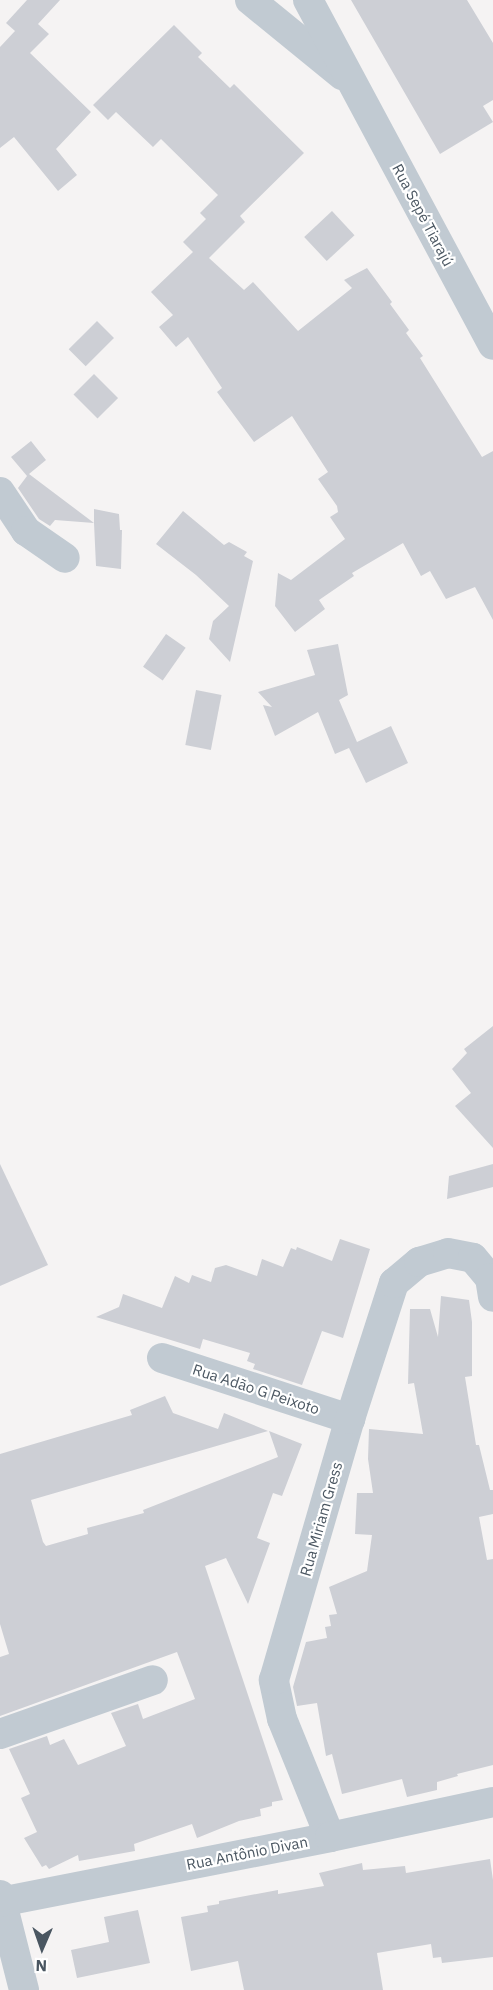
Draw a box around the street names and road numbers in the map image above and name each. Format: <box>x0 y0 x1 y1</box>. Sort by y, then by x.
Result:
street label: Rua Sepé Tiarajú <box>388 161 458 269</box>
street label: Rua Adão G Peixoto <box>190 1360 322 1418</box>
street label: Rua Miriam Gress <box>296 1460 346 1578</box>
street label: Rua Antônio Divan <box>185 1832 309 1874</box>

